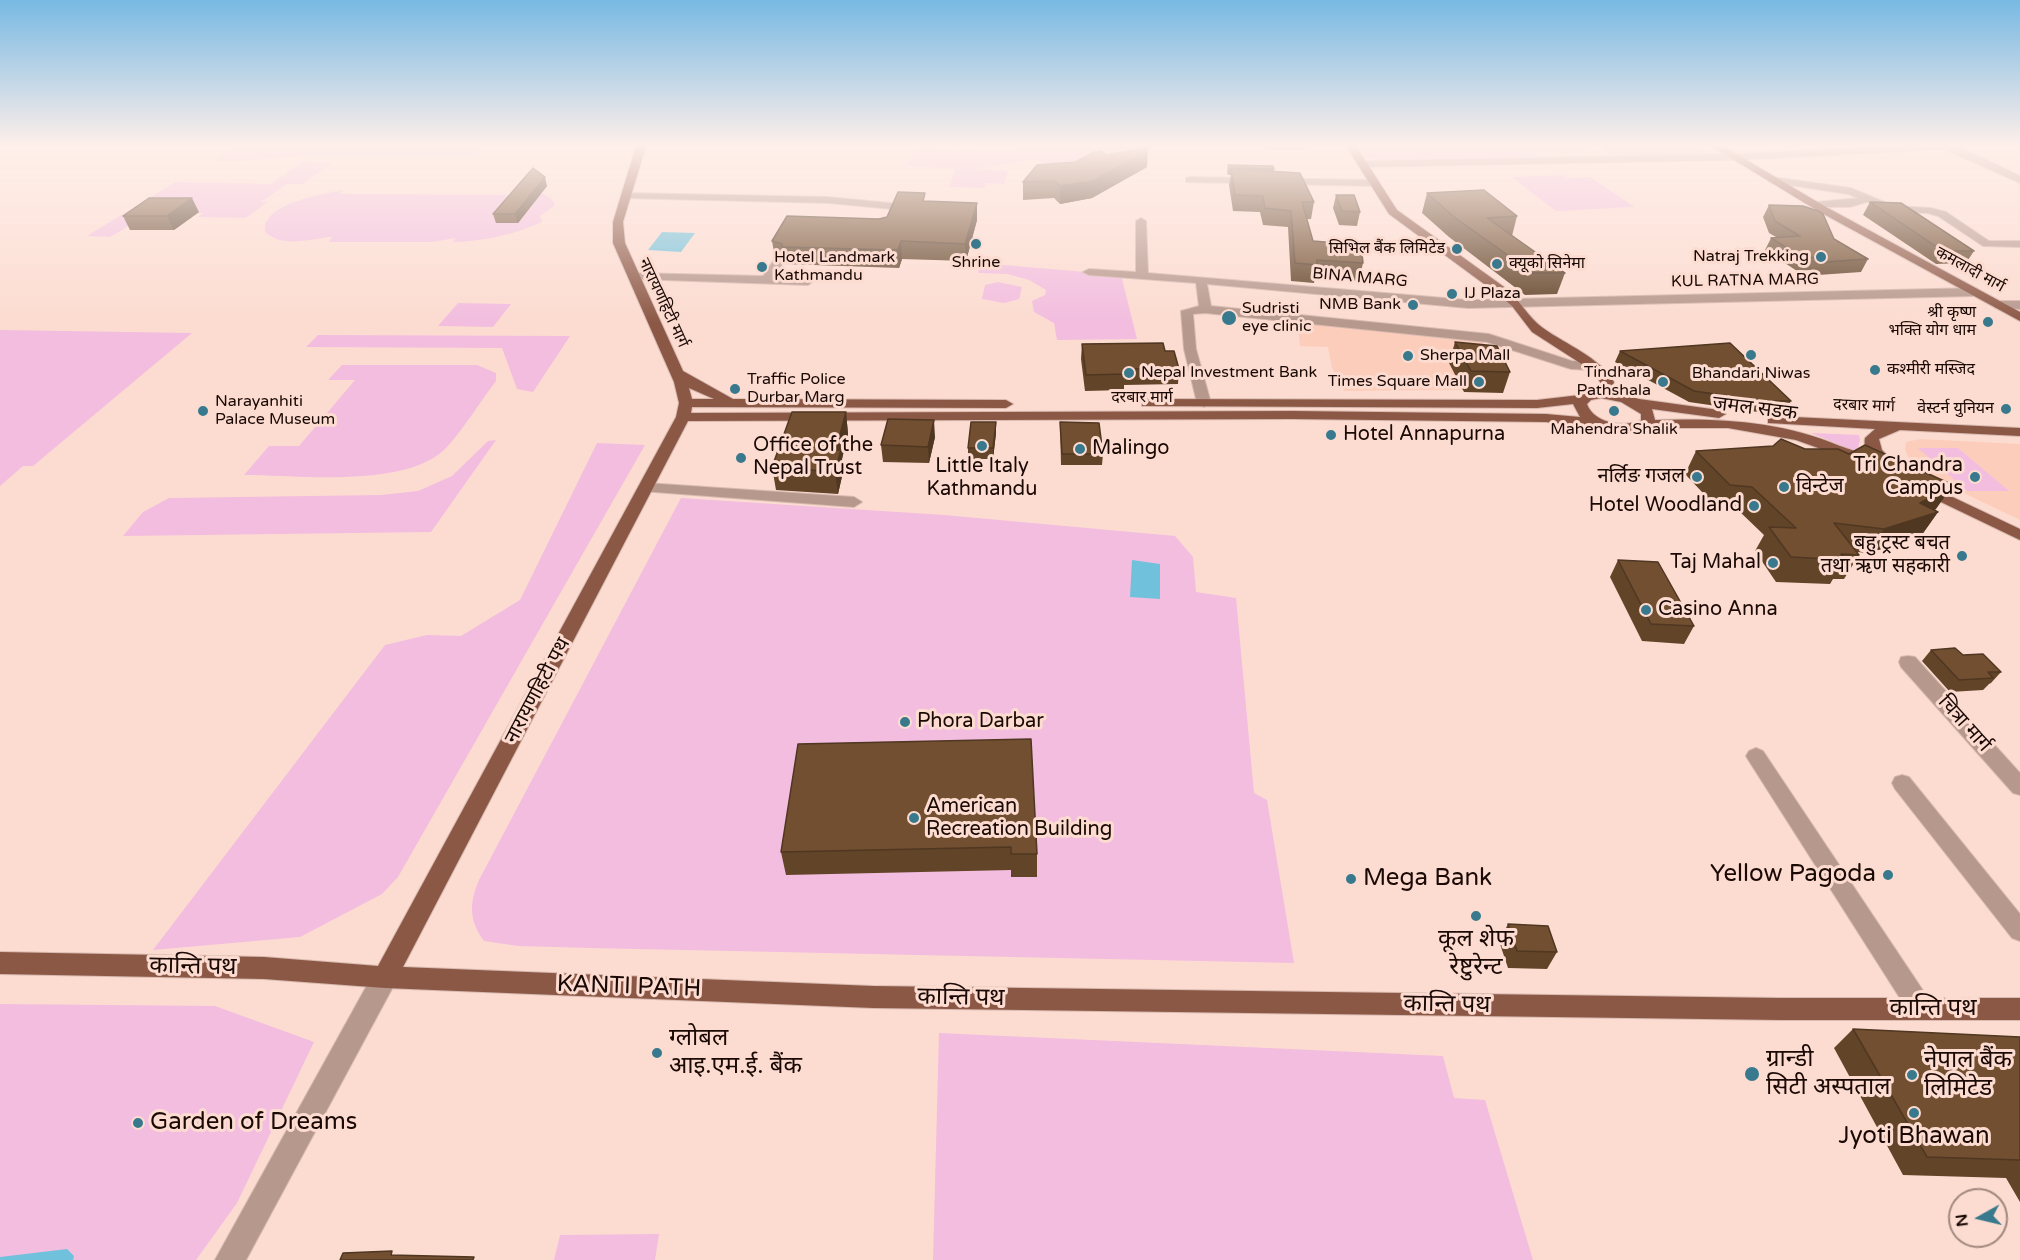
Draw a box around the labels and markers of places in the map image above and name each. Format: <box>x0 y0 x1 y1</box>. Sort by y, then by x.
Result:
marker: Shrine <box>969 237 983 251</box>
place label: सिभिल बैंक लिमिटेड <box>1329 239 1445 259</box>
marker: सिभिल बैंक लिमिटेड <box>1450 242 1464 256</box>
place label: Natraj Trekking <box>1693 247 1809 267</box>
place label: Hotel Landmark Kathmandu <box>774 248 895 286</box>
marker: Natraj Trekking <box>1814 250 1828 264</box>
place label: Shrine <box>952 253 1000 273</box>
place label: क्यूको सिनेमा <box>1509 254 1585 274</box>
marker: क्यूको सिनेमा <box>1490 257 1504 271</box>
marker: Hotel Landmark Kathmandu <box>755 260 769 274</box>
place label: IJ Plaza <box>1464 284 1521 304</box>
marker: IJ Plaza <box>1445 287 1459 301</box>
place label: NMB Bank <box>1319 295 1401 315</box>
marker: NMB Bank <box>1406 298 1420 312</box>
place label: Sudristi eye clinic <box>1242 299 1311 337</box>
place label: श्री कृष्ण भक्ति योग धाम <box>1889 303 1976 341</box>
marker: Sudristi eye clinic <box>1220 309 1238 327</box>
marker: श्री कृष्ण भक्ति योग धाम <box>1981 315 1995 329</box>
place label: Sherpa Mall <box>1420 346 1510 366</box>
marker: Bhandari Niwas <box>1744 348 1758 362</box>
marker: Sherpa Mall <box>1401 349 1415 363</box>
place label: कश्मीरी मस्जिद <box>1887 360 1975 380</box>
place label: Nepal Investment Bank <box>1141 363 1317 383</box>
place label: Tindhara Pathshala <box>1577 363 1651 401</box>
marker: कश्मीरी मस्जिद <box>1868 363 1882 377</box>
place label: Bhandari Niwas <box>1692 364 1810 384</box>
marker: Nepal Investment Bank <box>1122 366 1136 380</box>
place label: Traffic Police Durbar Marg <box>747 370 846 408</box>
place label: Times Square Mall <box>1328 372 1467 392</box>
marker: Times Square Mall <box>1472 375 1486 389</box>
marker: Tindhara Pathshala <box>1656 375 1670 389</box>
marker: Traffic Police Durbar Marg <box>728 382 742 396</box>
place label: Narayanhiti Palace Museum <box>215 392 335 430</box>
place label: वेस्टर्न युनियन <box>1917 399 1994 419</box>
marker: वेस्टर्न युनियन <box>1999 402 2013 416</box>
marker: Narayanhiti Palace Museum <box>196 404 210 418</box>
marker: Mahendra Shalik <box>1607 404 1621 418</box>
place label: Mahendra Shalik <box>1550 420 1678 440</box>
place label: Hotel Annapurna <box>1343 423 1505 447</box>
marker: Hotel Annapurna <box>1324 428 1338 442</box>
place label: Office of the Nepal Trust <box>753 434 873 481</box>
place label: Malingo <box>1092 437 1169 461</box>
marker: Little Italy Kathmandu <box>975 439 989 453</box>
marker: Malingo <box>1073 442 1087 456</box>
marker: Office of the Nepal Trust <box>734 451 748 465</box>
place label: Tri Chandra Campus <box>1853 454 1963 501</box>
place label: Little Italy Kathmandu <box>927 455 1037 502</box>
place label: नर्लिङ गजल <box>1598 465 1685 489</box>
marker: नर्लिङ गजल <box>1690 470 1704 484</box>
marker: Tri Chandra Campus <box>1968 470 1982 484</box>
place label: विन्टेज <box>1796 475 1843 499</box>
marker: विन्टेज <box>1777 480 1791 494</box>
place label: Hotel Woodland <box>1589 494 1742 518</box>
marker: Hotel Woodland <box>1747 499 1761 513</box>
place label: बहु ट्रस्ट बचत तथा ऋण सहकारी <box>1821 532 1950 579</box>
marker: बहु ट्रस्ट बचत तथा ऋण सहकारी <box>1955 549 1969 563</box>
place label: Taj Mahal <box>1670 551 1761 575</box>
marker: Taj Mahal <box>1766 556 1780 570</box>
place label: Casino Anna <box>1658 598 1778 622</box>
marker: Casino Anna <box>1639 603 1653 617</box>
place label: Phora Darbar <box>917 710 1044 734</box>
marker: Phora Darbar <box>898 715 912 729</box>
place label: American Recreation Building <box>926 795 1112 842</box>
marker: American Recreation Building <box>907 811 921 825</box>
place label: Yellow Pagoda <box>1710 861 1876 889</box>
place label: Mega Bank <box>1363 865 1492 893</box>
marker: Yellow Pagoda <box>1881 868 1895 882</box>
marker: Mega Bank <box>1344 872 1358 886</box>
marker: कूल शेफ रेष्टुरेन्ट <box>1469 909 1483 923</box>
place label: कूल शेफ रेष्टुरेन्ट <box>1438 926 1514 982</box>
place label: ग्लोबल आइ.एम.ई. बैंक <box>669 1025 802 1081</box>
marker: ग्लोबल आइ.एम.ई. बैंक <box>650 1046 664 1060</box>
place label: ग्रान्डी सिटी अस्पताल <box>1766 1046 1890 1102</box>
place label: नेपाल बैंक लिमिटेड <box>1924 1047 2012 1103</box>
marker: ग्रान्डी सिटी अस्पताल <box>1743 1065 1761 1083</box>
marker: नेपाल बैंक लिमिटेड <box>1905 1068 1919 1082</box>
marker: Jyoti Bhawan <box>1907 1106 1921 1120</box>
place label: Garden of Dreams <box>150 1109 357 1137</box>
marker: Garden of Dreams <box>131 1116 145 1130</box>
place label: Jyoti Bhawan <box>1838 1123 1990 1151</box>

